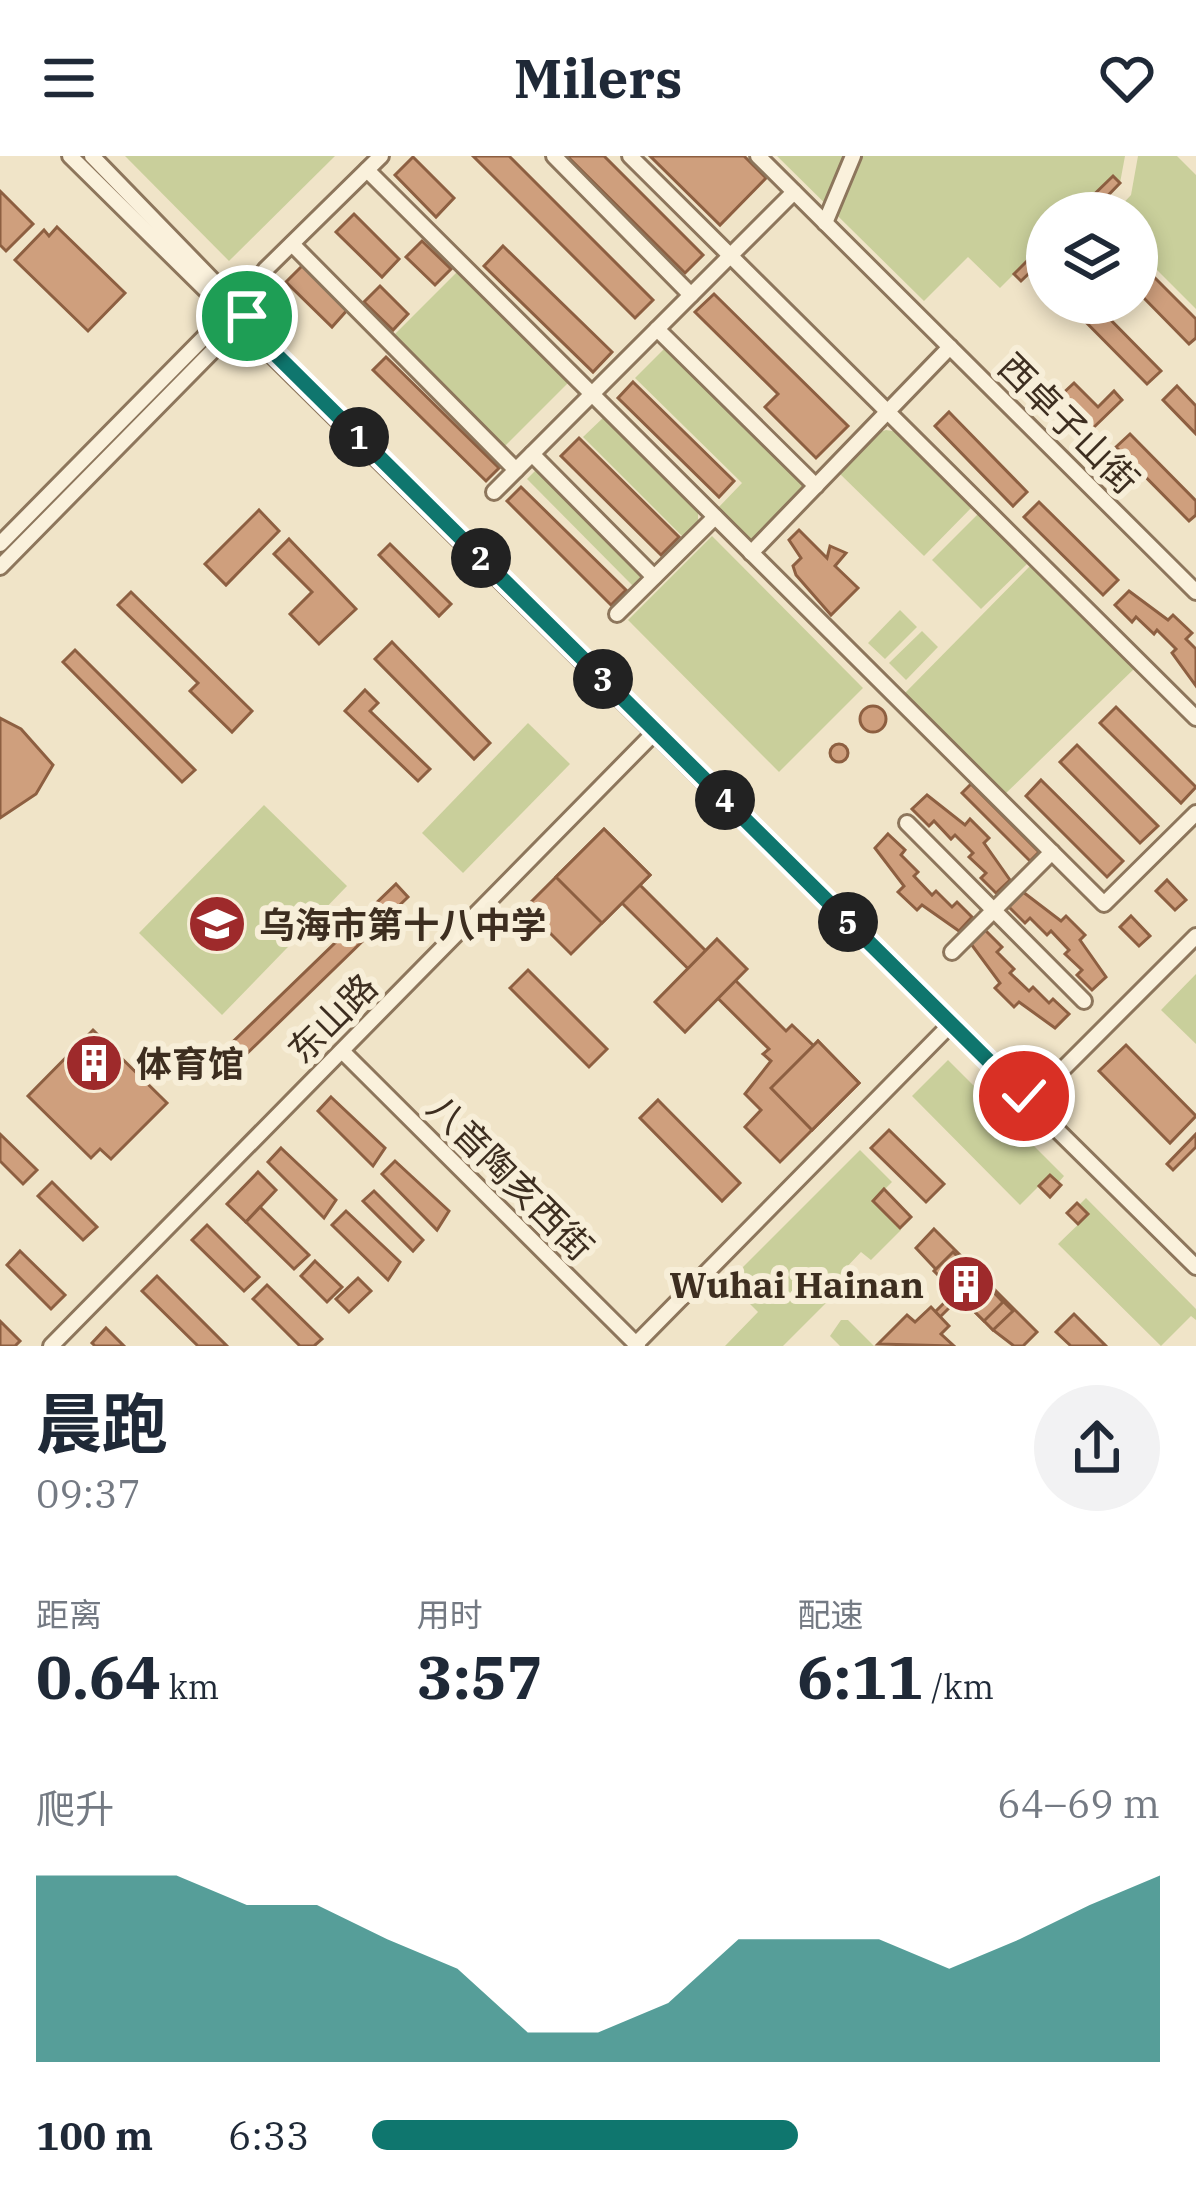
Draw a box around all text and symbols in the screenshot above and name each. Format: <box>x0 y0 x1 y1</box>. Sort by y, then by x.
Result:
text: Milers <box>514 43 682 113</box>
icon: menu <box>36 45 102 111</box>
icon: heart <box>1094 45 1160 111</box>
map controls <box>1026 192 1158 324</box>
button: layers <box>1026 192 1158 324</box>
pin <box>196 265 298 367</box>
icon: arrive <box>214 283 280 349</box>
street label: 西卓子山街 <box>989 343 1149 503</box>
pin: 1 <box>329 407 389 467</box>
text: 1 <box>349 415 369 458</box>
pin: 2 <box>451 528 511 588</box>
text: 2 <box>471 536 491 579</box>
pin: 3 <box>573 649 633 709</box>
text: 3 <box>593 657 613 700</box>
pin: 4 <box>695 770 755 830</box>
text: 4 <box>715 778 735 821</box>
pin: 5 <box>818 892 878 952</box>
school or university icon: 乌海市第十八中学 <box>186 893 248 955</box>
text: 5 <box>838 900 858 943</box>
place label: 乌海市第十八中学 <box>259 901 547 948</box>
street label: 东山路 <box>277 963 387 1073</box>
building icon: 体育馆 <box>63 1032 125 1094</box>
place label: 体育馆 <box>136 1040 244 1087</box>
pin <box>973 1045 1075 1147</box>
icon: check <box>991 1063 1057 1129</box>
street label: 八音陶亥西街 <box>418 1084 604 1270</box>
building icon: Wuhai Hainan <box>935 1253 997 1315</box>
place label: Wuhai Hainan <box>670 1261 924 1308</box>
text: 晨跑 <box>36 1380 168 1466</box>
button: share <box>1034 1385 1160 1511</box>
text: 09:37 <box>36 1468 141 1519</box>
text: 距离 <box>36 1593 102 1636</box>
text: 用时 <box>417 1593 483 1636</box>
text: 配速 <box>797 1593 863 1636</box>
text: 0.64 <box>36 1637 161 1716</box>
text: 3:57 <box>417 1637 543 1716</box>
text: 6:11 <box>797 1637 924 1716</box>
text: km <box>161 1665 219 1708</box>
text: /km <box>924 1665 994 1708</box>
text: 64–69 m <box>997 1778 1160 1829</box>
text: 爬升 <box>36 1783 114 1834</box>
text: 100 m <box>36 2110 153 2161</box>
text: 6:33 <box>228 2110 309 2161</box>

